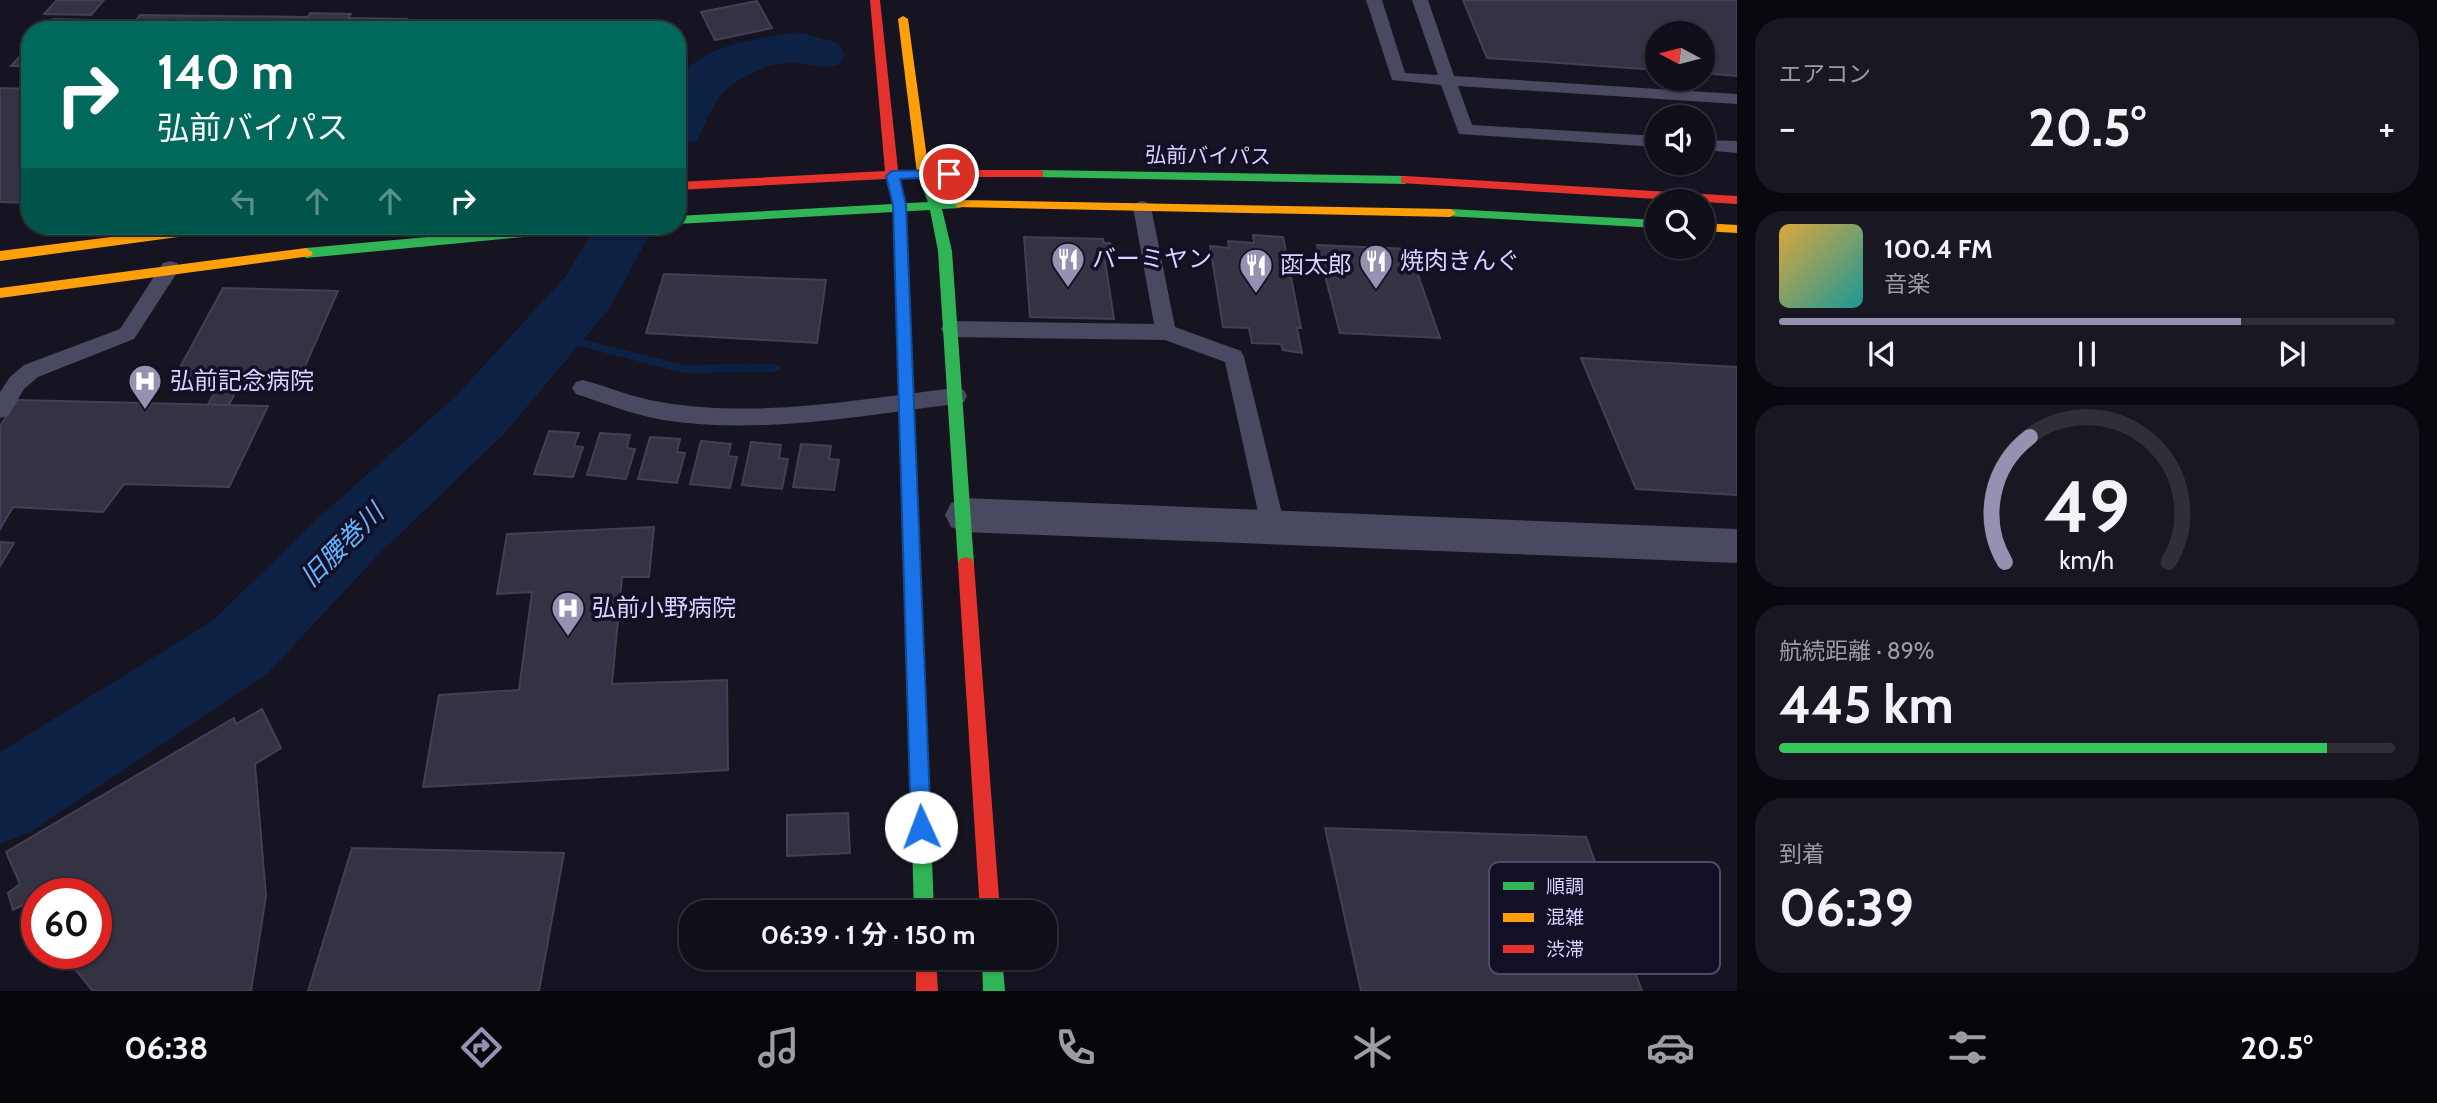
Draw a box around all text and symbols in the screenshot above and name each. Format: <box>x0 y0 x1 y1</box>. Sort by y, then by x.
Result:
north arrow <box>1645 21 1715 91</box>
map controls <box>1645 21 1715 259</box>
text: 140 m <box>157 42 294 101</box>
icon: right <box>42 49 133 140</box>
text: エアコン <box>1779 60 1871 88</box>
text: 20.5° <box>2028 96 2146 159</box>
text: − <box>1779 104 1796 151</box>
text: + <box>2378 104 2395 151</box>
button: sound <box>1645 105 1715 175</box>
text: 弘前バイパス <box>157 108 348 147</box>
street label: 弘前バイパス <box>1145 142 1271 169</box>
pin <box>919 144 979 204</box>
icon: arrive <box>930 155 968 193</box>
icon: left <box>225 182 263 220</box>
icon: ahead <box>298 182 336 220</box>
icon: ahead <box>371 182 409 220</box>
icon: right <box>444 182 482 220</box>
button: search <box>1645 189 1715 259</box>
text: 100.4 FM <box>1884 233 1993 265</box>
restaurant icon: バーミヤン <box>1049 240 1087 289</box>
restaurant icon: 焼肉きんぐ <box>1357 242 1395 291</box>
place label: バーミヤン <box>1092 244 1212 273</box>
restaurant icon: 函太郎 <box>1237 246 1275 295</box>
place label: 焼肉きんぐ <box>1400 246 1520 275</box>
place label: 函太郎 <box>1280 250 1352 279</box>
text: 音楽 <box>1884 270 1930 298</box>
icon: previous <box>1863 335 1901 373</box>
icon: pause <box>2068 335 2106 373</box>
icon: next <box>2273 335 2311 373</box>
hospital icon: 弘前記念病院 <box>126 362 164 411</box>
place label: 弘前記念病院 <box>170 366 314 395</box>
text: 49 <box>2044 462 2130 550</box>
water label: 旧腰巻川 <box>294 495 392 593</box>
text: km/h <box>2060 544 2114 574</box>
hospital icon: 弘前小野病院 <box>549 589 587 638</box>
place label: 弘前小野病院 <box>592 593 736 622</box>
text: 航続距離 · 89% <box>1779 637 1935 665</box>
text: 445 km <box>1779 673 1954 736</box>
position arrow <box>884 790 958 864</box>
text: 到着 <box>1779 840 1825 868</box>
legend <box>1489 862 1720 974</box>
text: 順調 <box>1546 875 1584 898</box>
text: 06:39 <box>1779 876 1914 939</box>
speed limit sign: 60 <box>21 878 112 969</box>
text: 混雑 <box>1546 906 1584 929</box>
text: 06:39 · 1 分 · 150 m <box>761 919 975 951</box>
text: 渋滞 <box>1546 938 1584 961</box>
icon: directions <box>457 1023 506 1072</box>
icon: music <box>754 1023 803 1072</box>
icon: phone <box>1051 1023 1100 1072</box>
icon: climate <box>1348 1023 1397 1072</box>
icon: car <box>1646 1023 1695 1072</box>
icon: filters <box>1943 1023 1992 1072</box>
text: 06:38 <box>124 1028 208 1067</box>
text: 20.5° <box>2240 1028 2313 1067</box>

